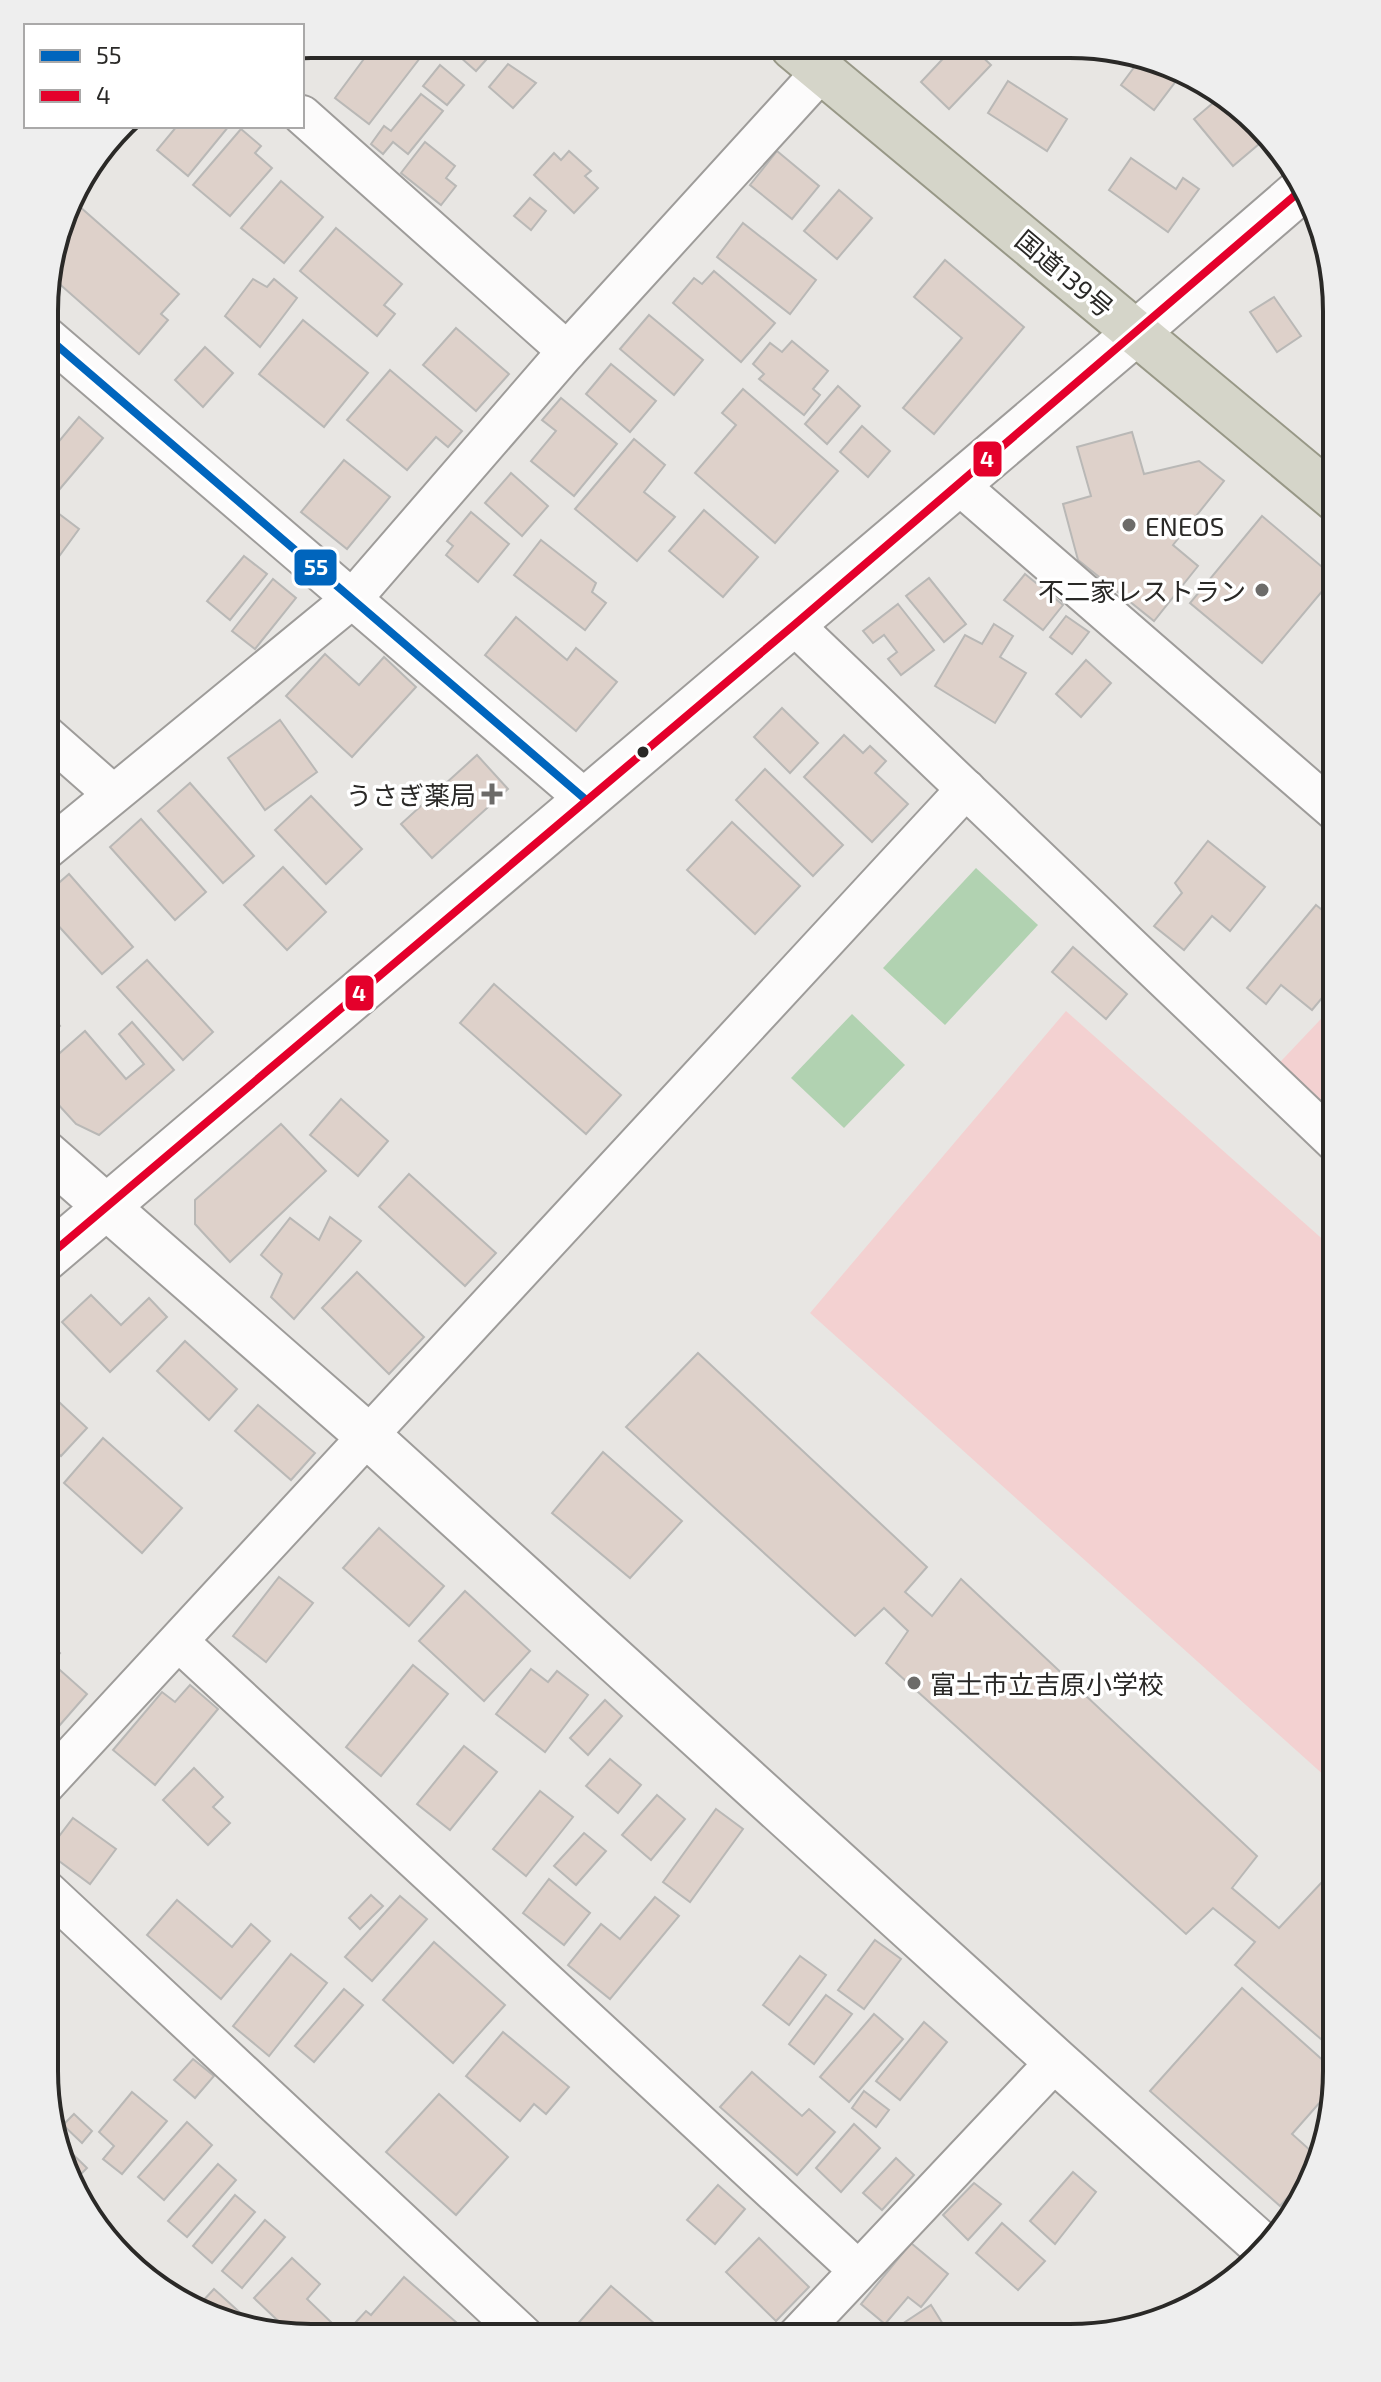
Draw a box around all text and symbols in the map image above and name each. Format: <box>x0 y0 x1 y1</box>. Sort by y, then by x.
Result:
legend <box>24 24 304 128</box>
text: 55 <box>96 40 122 69</box>
text: 4 <box>96 80 111 109</box>
street label: 国道139号 <box>1010 223 1120 323</box>
line badge: 4 <box>972 440 1003 478</box>
text: 4 <box>980 445 994 471</box>
place label: ENEOS <box>1145 510 1224 541</box>
marker: ENEOS <box>1120 516 1138 534</box>
line badge: 55 <box>293 548 338 587</box>
text: 55 <box>304 553 328 579</box>
place label: 不二家レストラン <box>1038 575 1246 606</box>
marker: 不二家レストラン <box>1253 581 1271 599</box>
unlabelled marker <box>635 744 651 760</box>
place label: うさぎ薬局 <box>346 779 476 810</box>
marker: うさぎ薬局 <box>483 785 501 803</box>
line badge: 4 <box>344 974 375 1012</box>
text: 4 <box>352 979 366 1005</box>
place label: 富士市立吉原小学校 <box>930 1668 1164 1699</box>
marker: 富士市立吉原小学校 <box>905 1674 923 1692</box>

